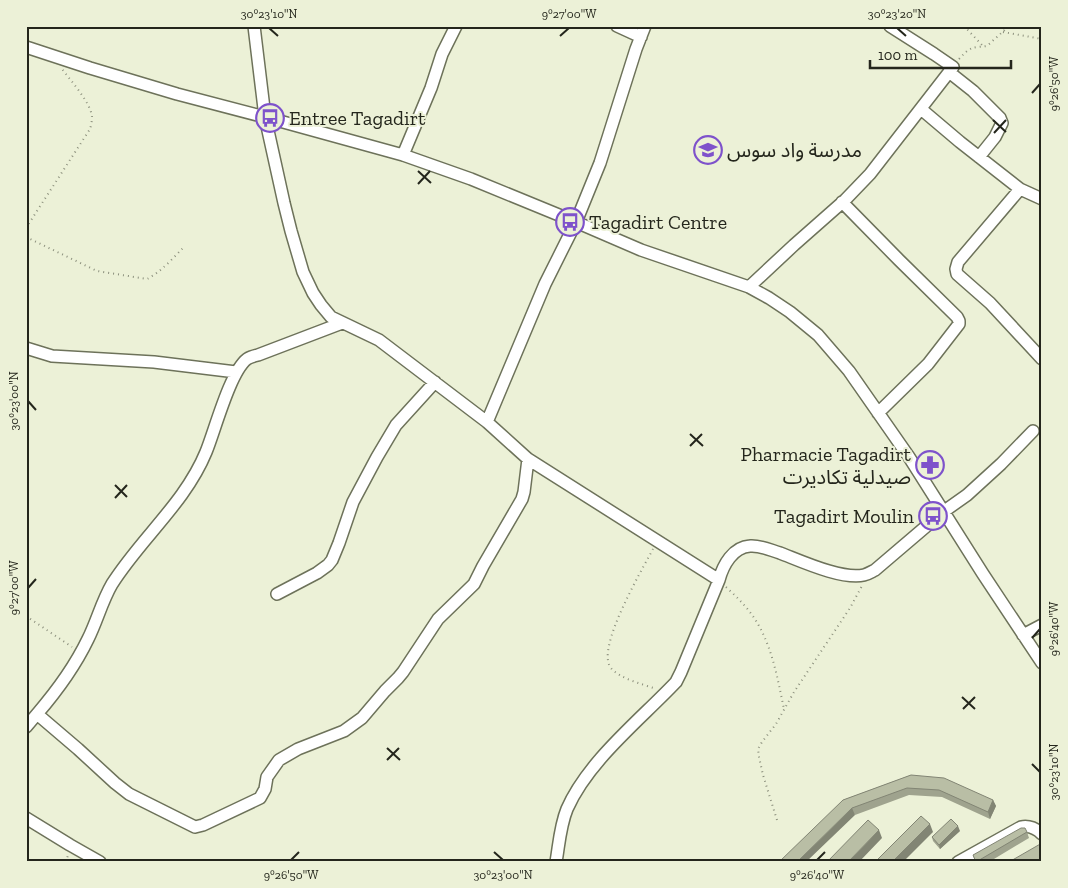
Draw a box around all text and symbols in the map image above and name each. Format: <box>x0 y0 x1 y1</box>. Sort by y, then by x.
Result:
text: 30°23'10"N <box>241 7 297 21</box>
text: 9°27'00"W <box>542 7 597 21</box>
text: 30°23'20"N <box>868 7 926 21</box>
scale bar <box>870 38 1012 70</box>
text: 100 m <box>878 46 917 64</box>
text: 9°26'50"W <box>1047 56 1061 111</box>
bus stop icon: Entree Tagadirt <box>255 103 285 133</box>
place label: Entree Tagadirt <box>289 106 426 130</box>
school or university icon: مدرسة واد سوس <box>693 135 723 165</box>
place label: مدرسة واد سوس <box>727 138 862 162</box>
bus stop icon: Tagadirt Centre <box>555 207 585 237</box>
place label: Tagadirt Centre <box>589 210 727 234</box>
text: 30°23'00"N <box>7 371 21 431</box>
place label: Pharmacie Tagadirt صيدلية تكاديرت <box>740 442 912 489</box>
pharmacy icon: Pharmacie Tagadirt صيدلية تكاديرت <box>915 450 945 480</box>
bus stop icon: Tagadirt Moulin <box>918 501 948 531</box>
place label: Tagadirt Moulin <box>774 504 915 528</box>
text: 9°27'00"W <box>7 560 21 615</box>
text: 9°26'40"W <box>1047 601 1061 656</box>
text: 30°23'10"N <box>1047 744 1061 800</box>
text: 9°26'50"W <box>264 868 319 882</box>
text: 30°23'00"N <box>473 868 533 882</box>
text: 9°26'40"W <box>790 868 845 882</box>

